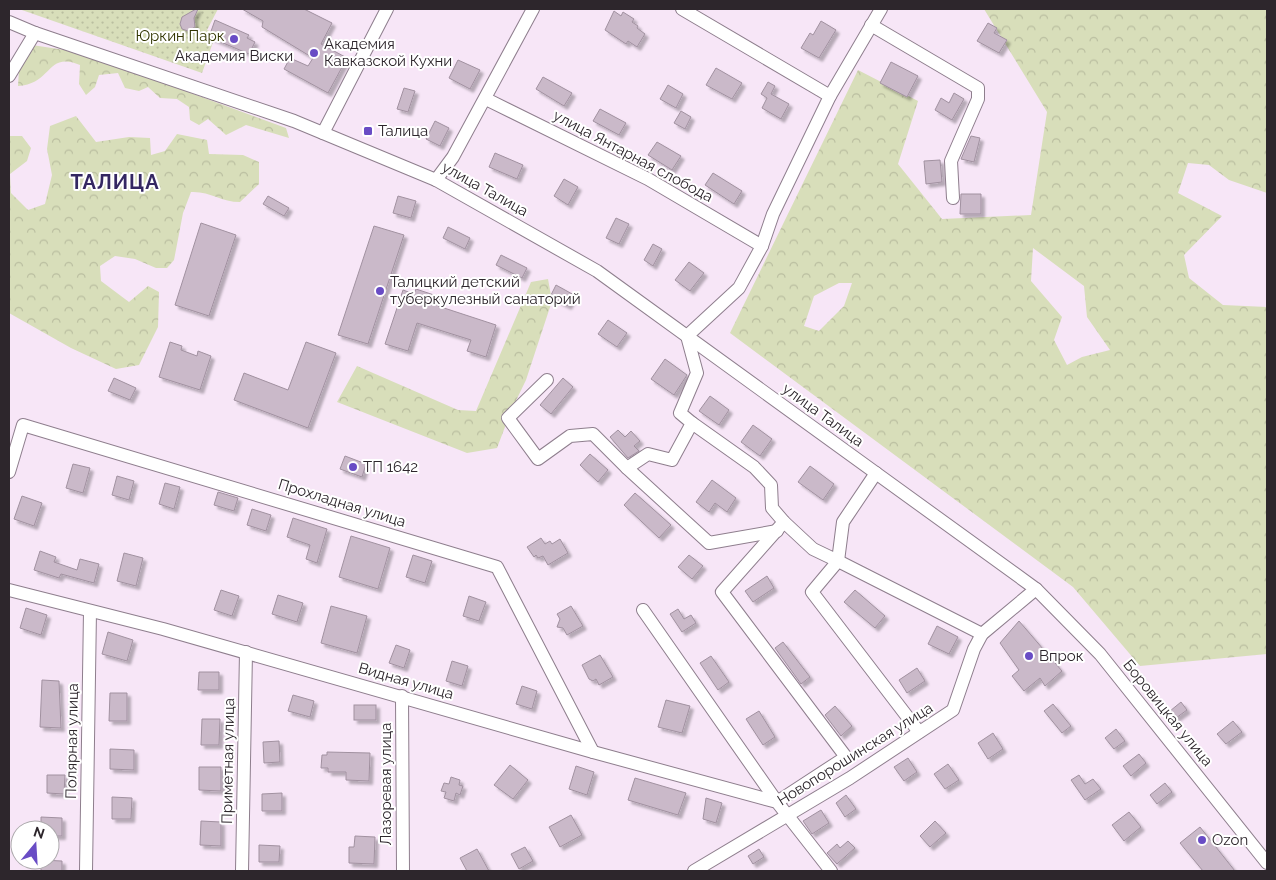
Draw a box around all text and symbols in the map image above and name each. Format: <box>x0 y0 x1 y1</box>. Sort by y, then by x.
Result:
park label: Юркин Парк <box>135 27 225 45</box>
marker: Академия Виски <box>228 33 240 45</box>
place label: Академия Кавказской Кухни <box>324 35 452 70</box>
place label: Академия Виски <box>175 47 293 65</box>
marker: Академия Кавказской Кухни <box>308 47 320 59</box>
street label: улица Янтарная слобода <box>550 106 716 206</box>
place label: Талица <box>378 122 428 140</box>
marker: Талица <box>362 125 374 137</box>
street label: улица Талица <box>439 158 531 220</box>
district label: ТАЛИЦА <box>70 170 160 194</box>
place label: Талицкий детский туберкулезный санаторий <box>390 273 581 308</box>
marker: Талицкий детский туберкулезный санаторий <box>374 285 386 297</box>
street label: улица Талица <box>779 380 867 450</box>
place label: ТП 1642 <box>363 458 418 476</box>
marker: ТП 1642 <box>347 461 359 473</box>
street label: Прохладная улица <box>276 475 408 531</box>
place label: Впрок <box>1039 647 1084 665</box>
marker: Впрок <box>1023 650 1035 662</box>
street label: Боровицкая улица <box>1119 656 1217 770</box>
street label: Видная улица <box>356 659 456 703</box>
street label: Полярная улица <box>62 683 82 799</box>
street label: Приметная улица <box>218 698 238 824</box>
street label: Новопорошинская улица <box>774 699 936 809</box>
street label: Лазоревая улица <box>377 723 395 845</box>
north arrow <box>10 820 60 870</box>
text: N <box>31 823 47 842</box>
place label: Ozon <box>1212 831 1248 849</box>
marker: Ozon <box>1196 834 1208 846</box>

